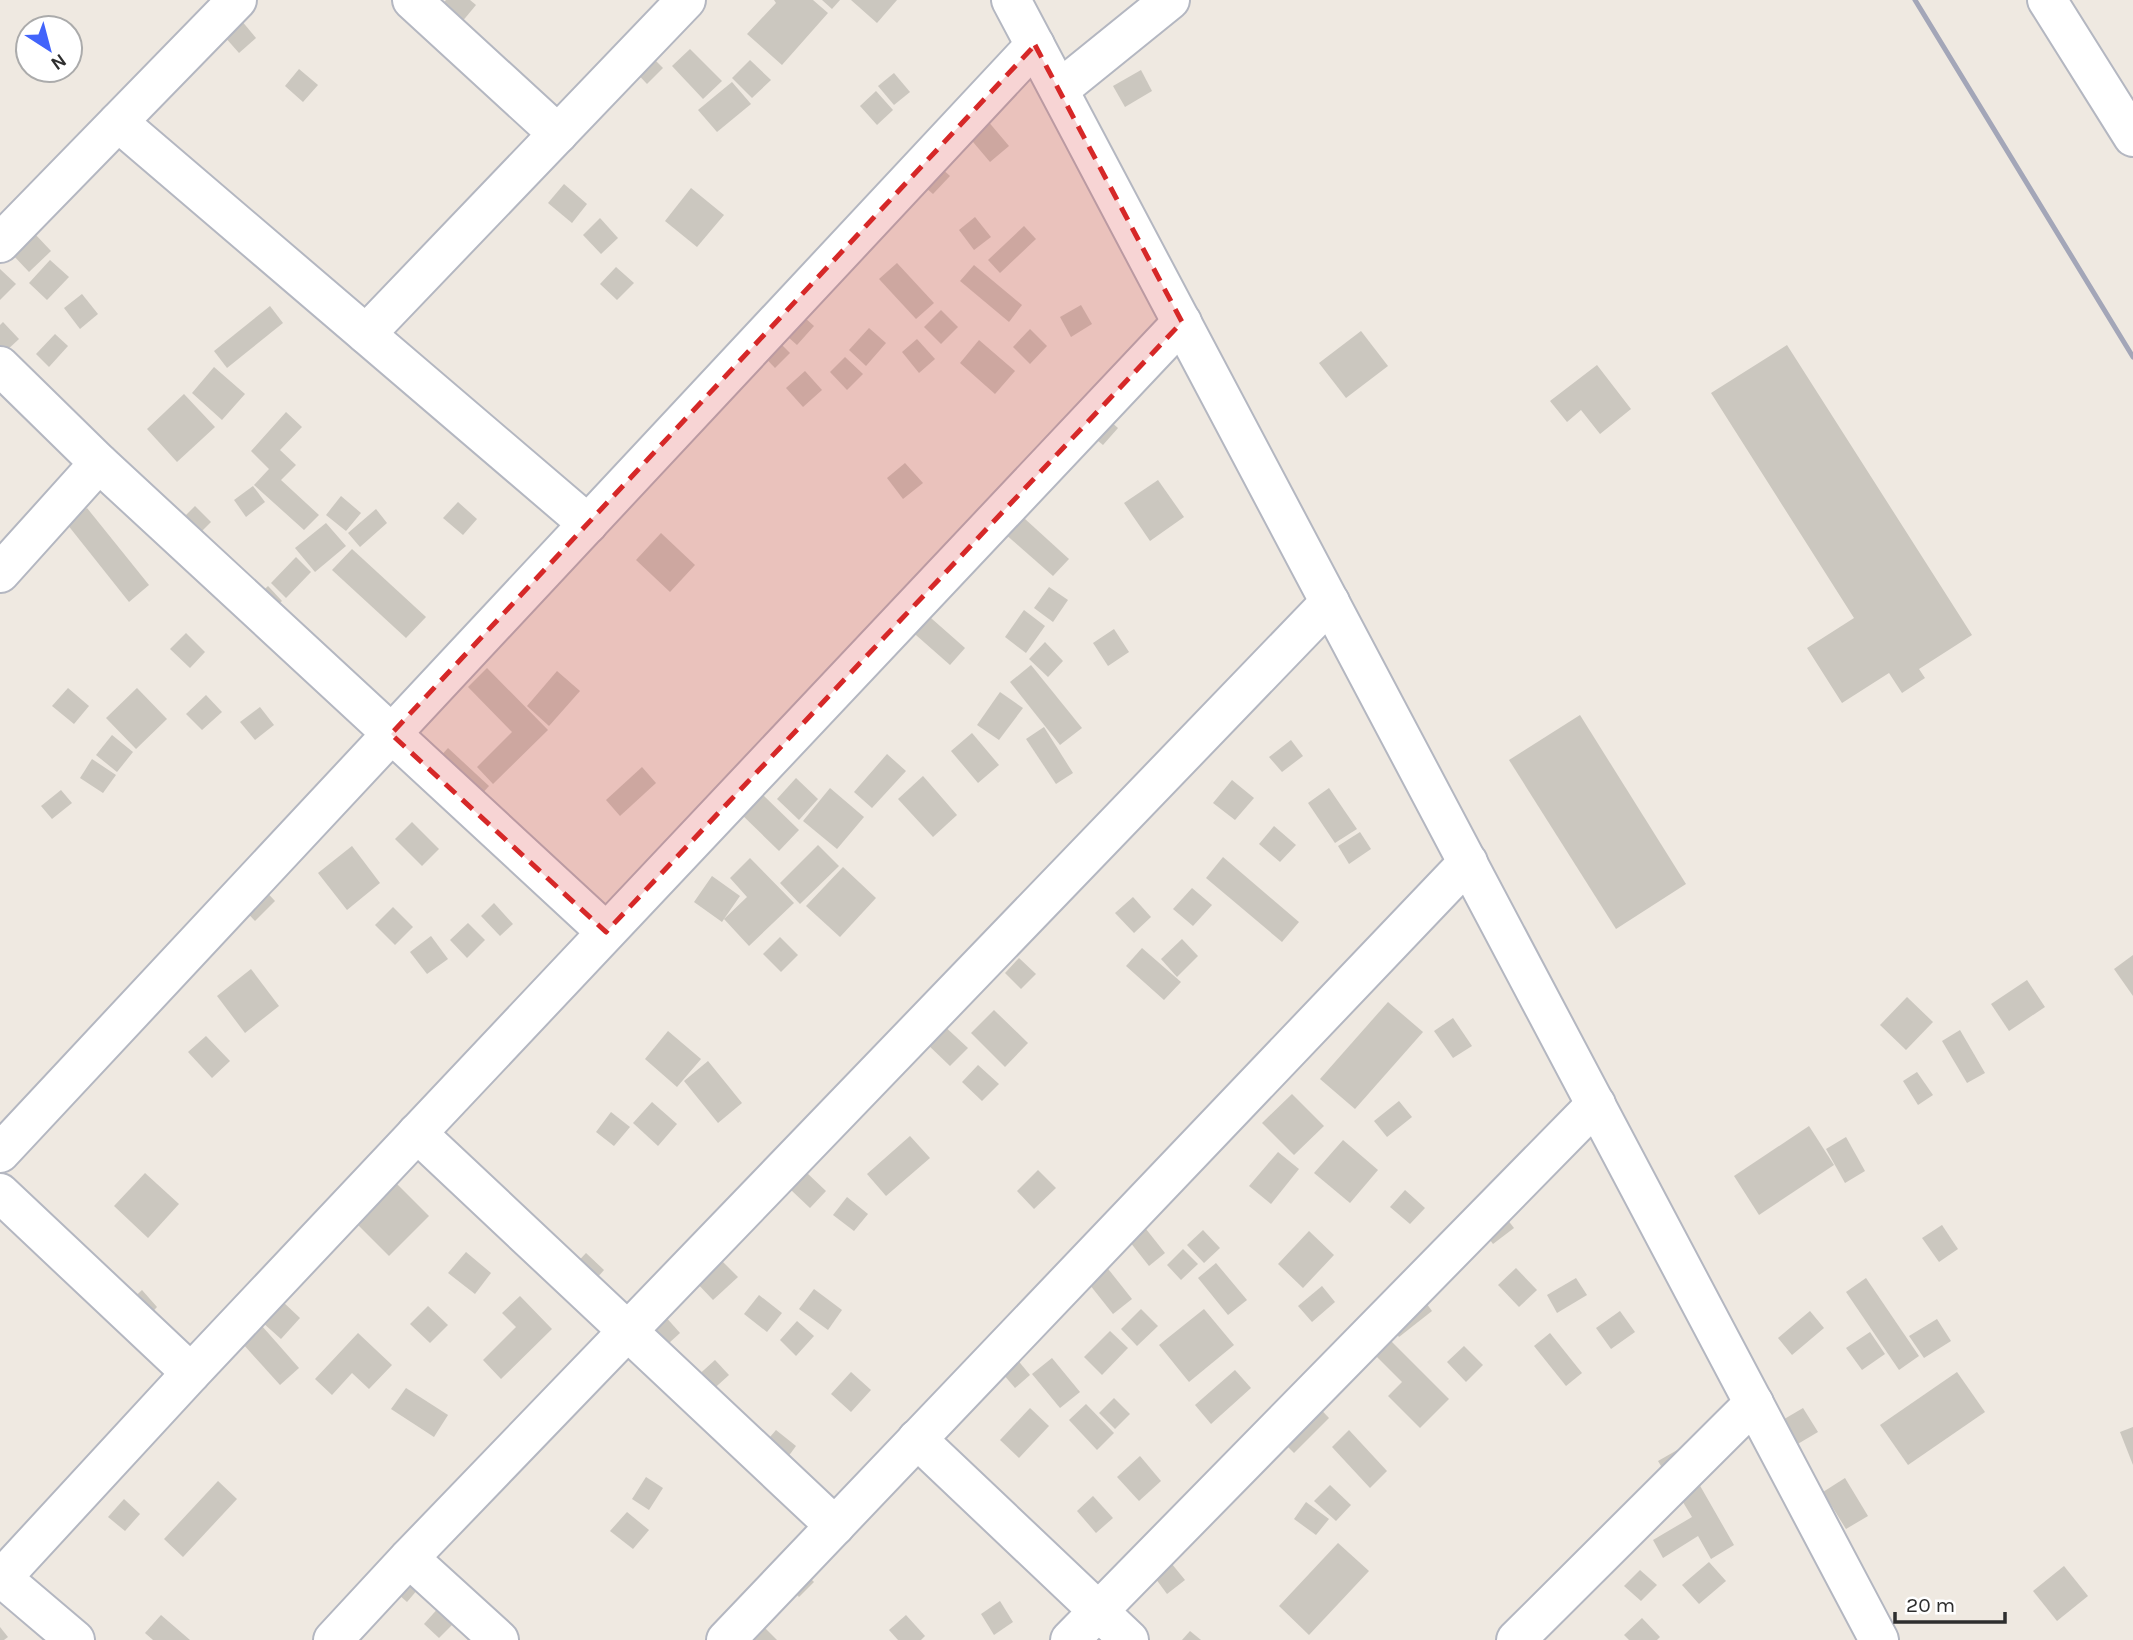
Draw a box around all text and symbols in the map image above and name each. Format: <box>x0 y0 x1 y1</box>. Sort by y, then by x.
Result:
north arrow <box>14 14 84 84</box>
text: N <box>46 49 70 75</box>
scale bar <box>1895 1580 2005 1624</box>
text: 20 m <box>1906 1593 1955 1617</box>

